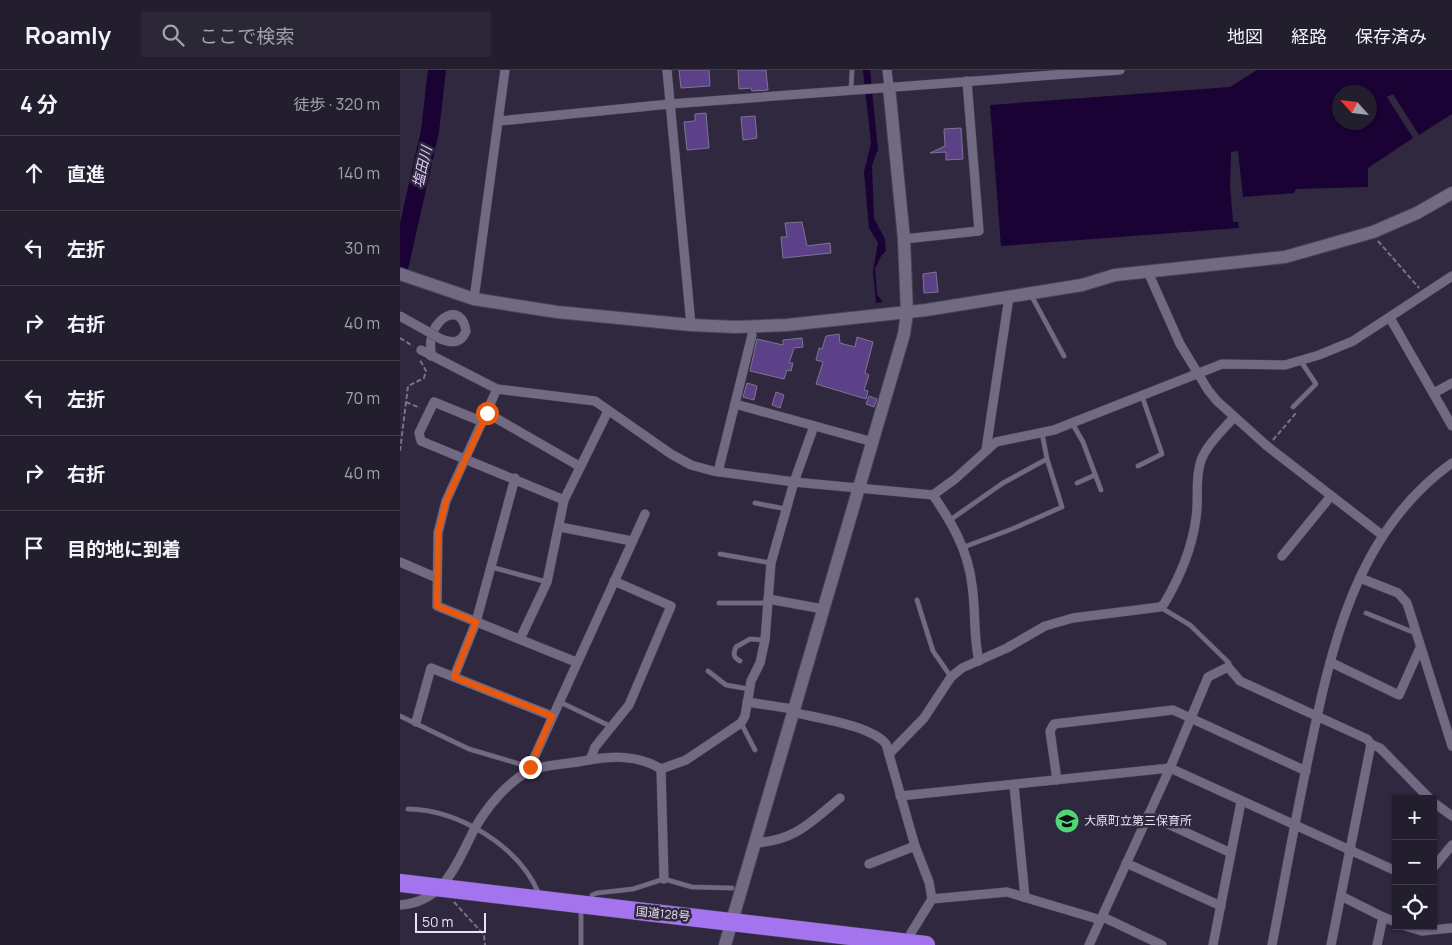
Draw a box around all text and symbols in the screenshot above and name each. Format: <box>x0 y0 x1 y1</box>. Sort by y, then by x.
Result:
search box <box>141 12 491 57</box>
text: Roamly <box>25 18 111 51</box>
icon: search <box>159 21 187 49</box>
text: ここで検索 <box>199 23 294 49</box>
text: 地図 <box>1227 24 1263 48</box>
text: 経路 <box>1291 24 1327 48</box>
text: 保存済み <box>1355 24 1427 48</box>
north arrow <box>1332 85 1377 130</box>
text: 4 分 <box>20 90 58 118</box>
text: 徒歩 · 320 m <box>293 93 380 115</box>
water label: 塩田川 <box>408 142 436 189</box>
icon: ahead <box>20 159 48 187</box>
text: 直進 <box>67 161 105 187</box>
text: 140 m <box>338 162 380 184</box>
icon: left <box>20 234 48 262</box>
text: 左折 <box>67 236 105 262</box>
text: 30 m <box>345 237 380 259</box>
icon: right <box>20 309 48 337</box>
text: 右折 <box>67 311 105 337</box>
text: 40 m <box>344 312 380 334</box>
icon: left <box>20 384 48 412</box>
text: 左折 <box>67 386 105 412</box>
text: 70 m <box>345 387 380 409</box>
route start <box>476 402 499 425</box>
icon: right <box>20 459 48 487</box>
text: 右折 <box>67 461 105 487</box>
text: 40 m <box>344 462 380 484</box>
icon: arrive <box>20 534 48 562</box>
text: 目的地に到着 <box>67 536 181 562</box>
route end <box>519 756 542 779</box>
map controls <box>1392 795 1437 930</box>
button: + <box>1392 795 1437 840</box>
school or university icon: 大原町立第三保育所 <box>1054 808 1080 834</box>
place label: 大原町立第三保育所 <box>1084 812 1192 829</box>
button: − <box>1392 840 1437 885</box>
button: locate <box>1392 885 1437 930</box>
street label: 国道128号 <box>635 902 691 925</box>
scale bar <box>415 910 486 933</box>
text: 50 m <box>422 912 453 931</box>

